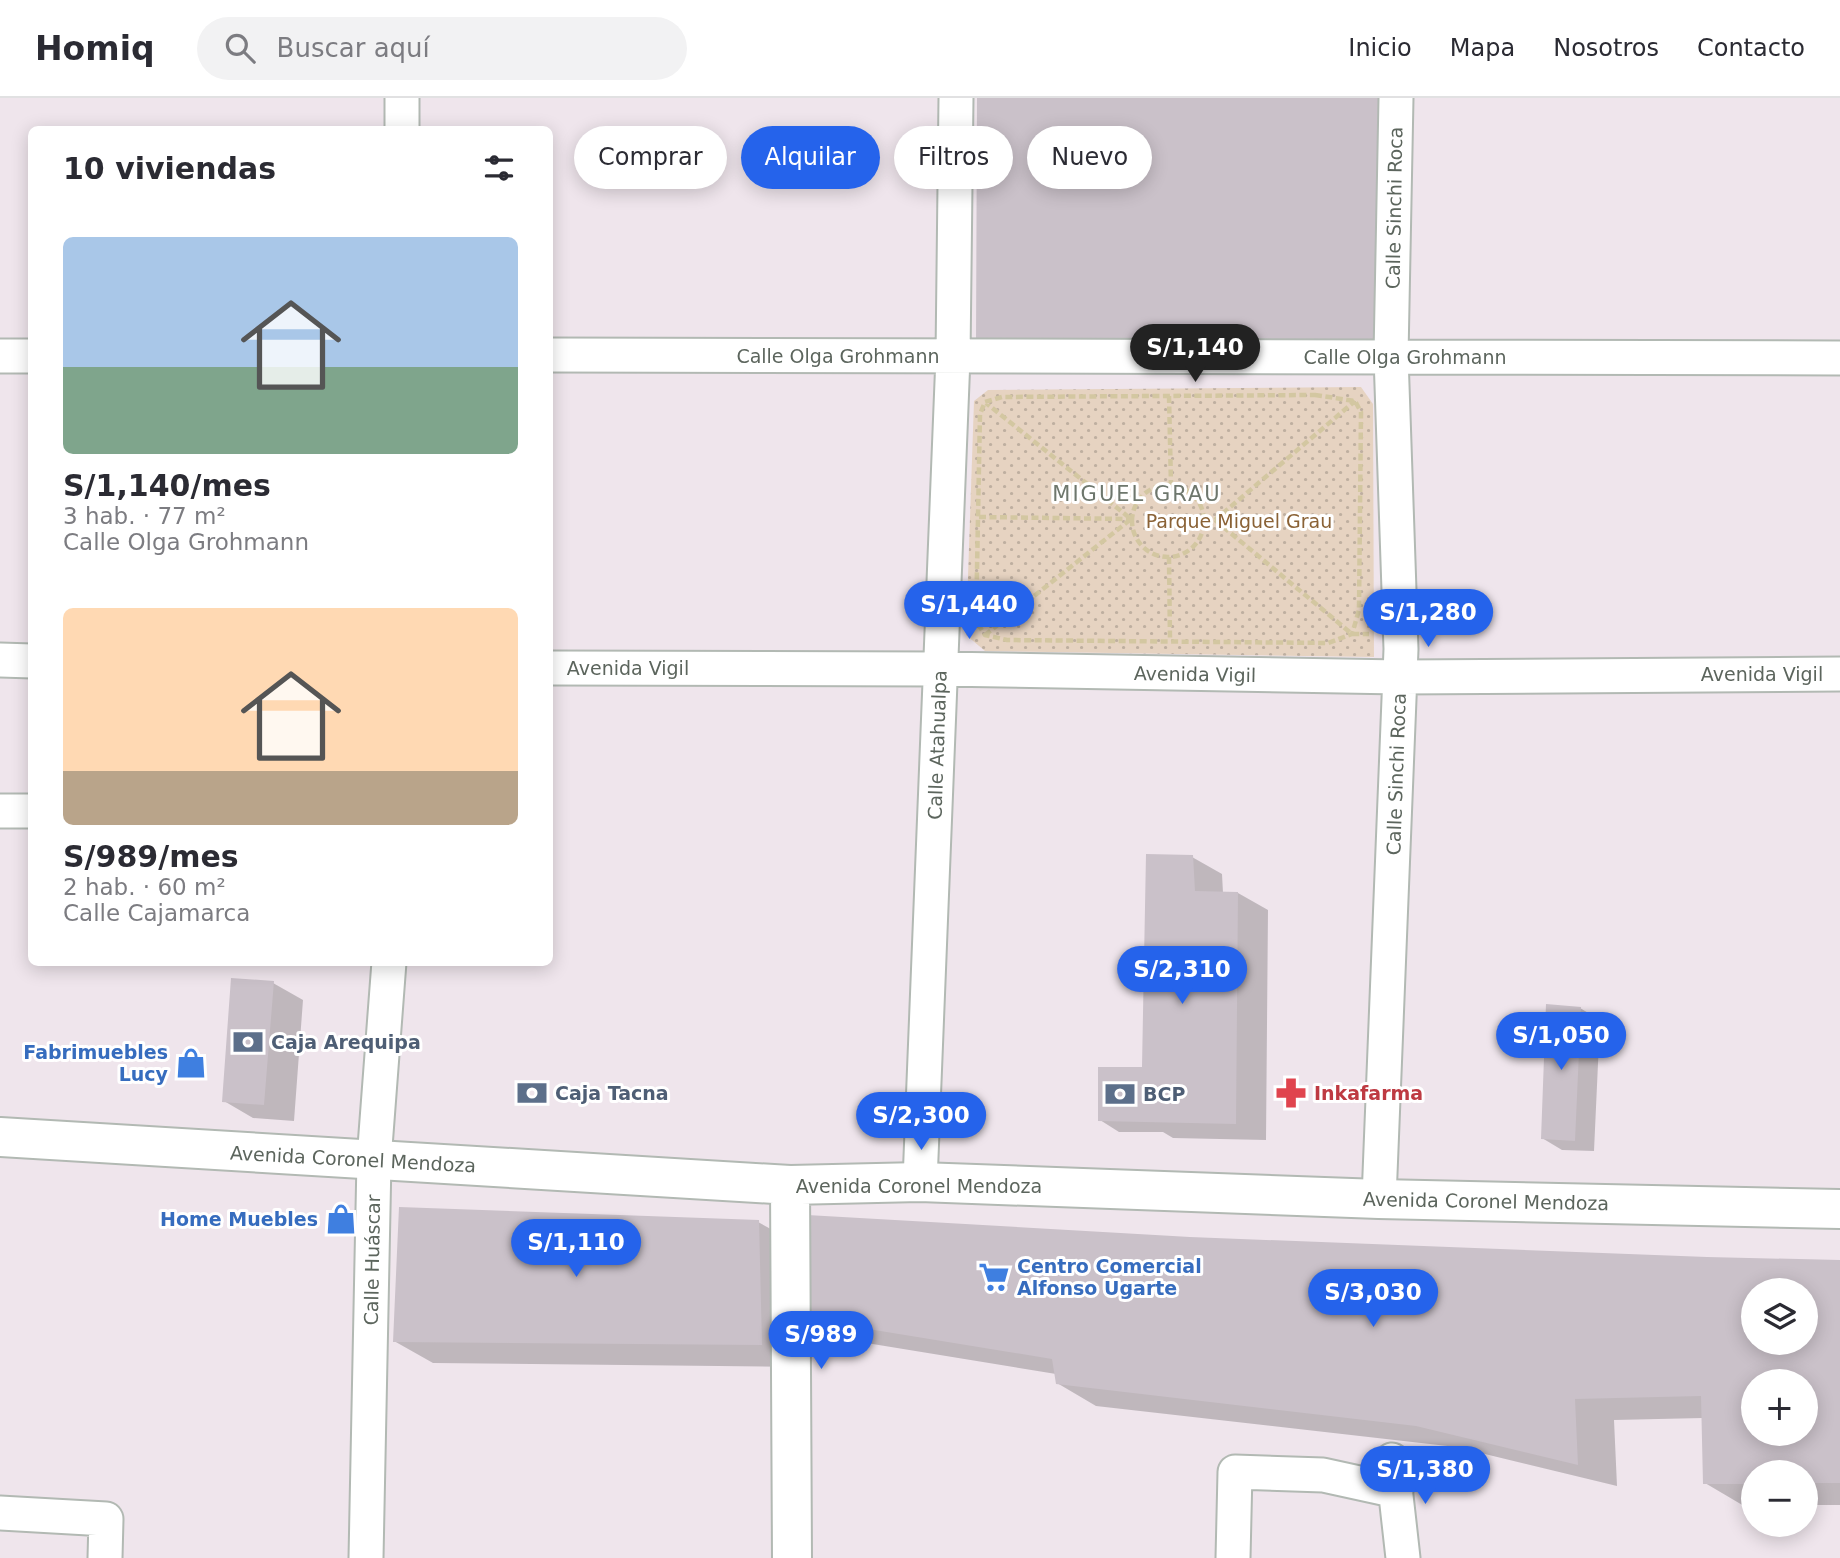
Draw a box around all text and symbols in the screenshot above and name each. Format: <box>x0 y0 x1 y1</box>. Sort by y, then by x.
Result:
search box <box>197 17 687 80</box>
text: Homiq <box>35 29 155 68</box>
icon: search <box>221 29 259 67</box>
text: Buscar aquí <box>277 33 430 63</box>
text: Inicio <box>1348 34 1412 62</box>
text: Mapa <box>1450 34 1515 62</box>
text: Nosotros <box>1553 34 1659 62</box>
text: Contacto <box>1697 34 1805 62</box>
chip: Comprar <box>574 126 727 189</box>
chip: Alquilar <box>741 126 880 189</box>
chip: Filtros <box>894 126 1013 189</box>
chip: Nuevo <box>1027 126 1152 189</box>
street label: Calle Sinchi Roca <box>1382 127 1406 289</box>
icon: filters <box>480 149 518 187</box>
text: 10 viviendas <box>63 151 276 186</box>
icon: home <box>228 282 354 408</box>
pin: S/1,140 <box>1130 324 1260 384</box>
text: S/1,140 <box>1146 334 1244 360</box>
street label: Calle Olga Grohmann <box>736 345 940 367</box>
street label: Calle Olga Grohmann <box>1303 346 1507 368</box>
text: S/1,140/mes <box>63 468 271 503</box>
district label: MIGUEL GRAU <box>1052 482 1222 506</box>
text: 3 hab. · 77 m² <box>63 503 226 529</box>
park label: Parque Miguel Grau <box>1146 510 1332 532</box>
text: Calle Olga Grohmann <box>63 529 309 555</box>
pin: S/1,440 <box>904 582 1034 641</box>
pin: S/1,280 <box>1363 589 1493 649</box>
text: S/1,440 <box>920 591 1018 617</box>
text: S/1,280 <box>1379 599 1477 625</box>
icon: home <box>228 653 354 779</box>
street label: Avenida Vigil <box>567 657 689 679</box>
street label: Avenida Vigil <box>1134 662 1256 686</box>
street label: Avenida Vigil <box>1701 663 1823 685</box>
street label: Calle Atahualpa <box>923 670 951 820</box>
street label: Calle Sinchi Roca <box>1382 692 1410 856</box>
text: S/989/mes <box>63 839 239 874</box>
text: 2 hab. · 60 m² <box>63 874 226 900</box>
text: Calle Cajamarca <box>63 900 250 926</box>
pin: S/2,310 <box>1117 946 1247 1006</box>
text: S/2,310 <box>1133 956 1231 982</box>
pin: S/1,050 <box>1496 1012 1626 1072</box>
text: S/1,050 <box>1512 1022 1610 1048</box>
bank icon: Caja Arequipa <box>231 1025 265 1059</box>
place label: Caja Arequipa <box>271 1031 421 1053</box>
place label: Fabrimuebles Lucy <box>23 1041 169 1085</box>
shop icon: Fabrimuebles Lucy <box>174 1046 208 1080</box>
bank icon: Caja Tacna <box>515 1076 549 1110</box>
pharmacy icon: Inkafarma <box>1274 1076 1308 1110</box>
bank icon: BCP <box>1103 1077 1137 1111</box>
place label: Caja Tacna <box>555 1082 669 1104</box>
place label: Inkafarma <box>1314 1082 1423 1104</box>
place label: BCP <box>1143 1083 1185 1105</box>
pin: S/2,300 <box>856 1093 986 1152</box>
text: S/2,300 <box>872 1102 970 1128</box>
street label: Avenida Coronel Mendoza <box>229 1142 477 1176</box>
street label: Avenida Coronel Mendoza <box>796 1175 1042 1197</box>
street label: Avenida Coronel Mendoza <box>1363 1188 1609 1214</box>
street label: Calle Huáscar <box>360 1194 384 1326</box>
shop icon: Home Muebles <box>324 1202 358 1236</box>
place label: Home Muebles <box>160 1208 318 1230</box>
pin: S/1,110 <box>511 1220 641 1279</box>
text: S/1,110 <box>527 1229 625 1255</box>
place label: Centro Comercial Alfonso Ugarte <box>1017 1255 1202 1299</box>
supermarket icon: Centro Comercial Alfonso Ugarte <box>977 1260 1011 1294</box>
pin: S/3,030 <box>1308 1270 1438 1329</box>
map controls <box>1741 1278 1818 1537</box>
button: layers <box>1741 1278 1818 1355</box>
text: S/3,030 <box>1324 1279 1422 1305</box>
pin: S/989 <box>772 1312 870 1371</box>
text: S/989 <box>785 1321 857 1347</box>
button: + <box>1741 1369 1818 1446</box>
pin: S/1,380 <box>1360 1446 1490 1506</box>
text: S/1,380 <box>1376 1456 1474 1482</box>
button: − <box>1741 1460 1818 1537</box>

